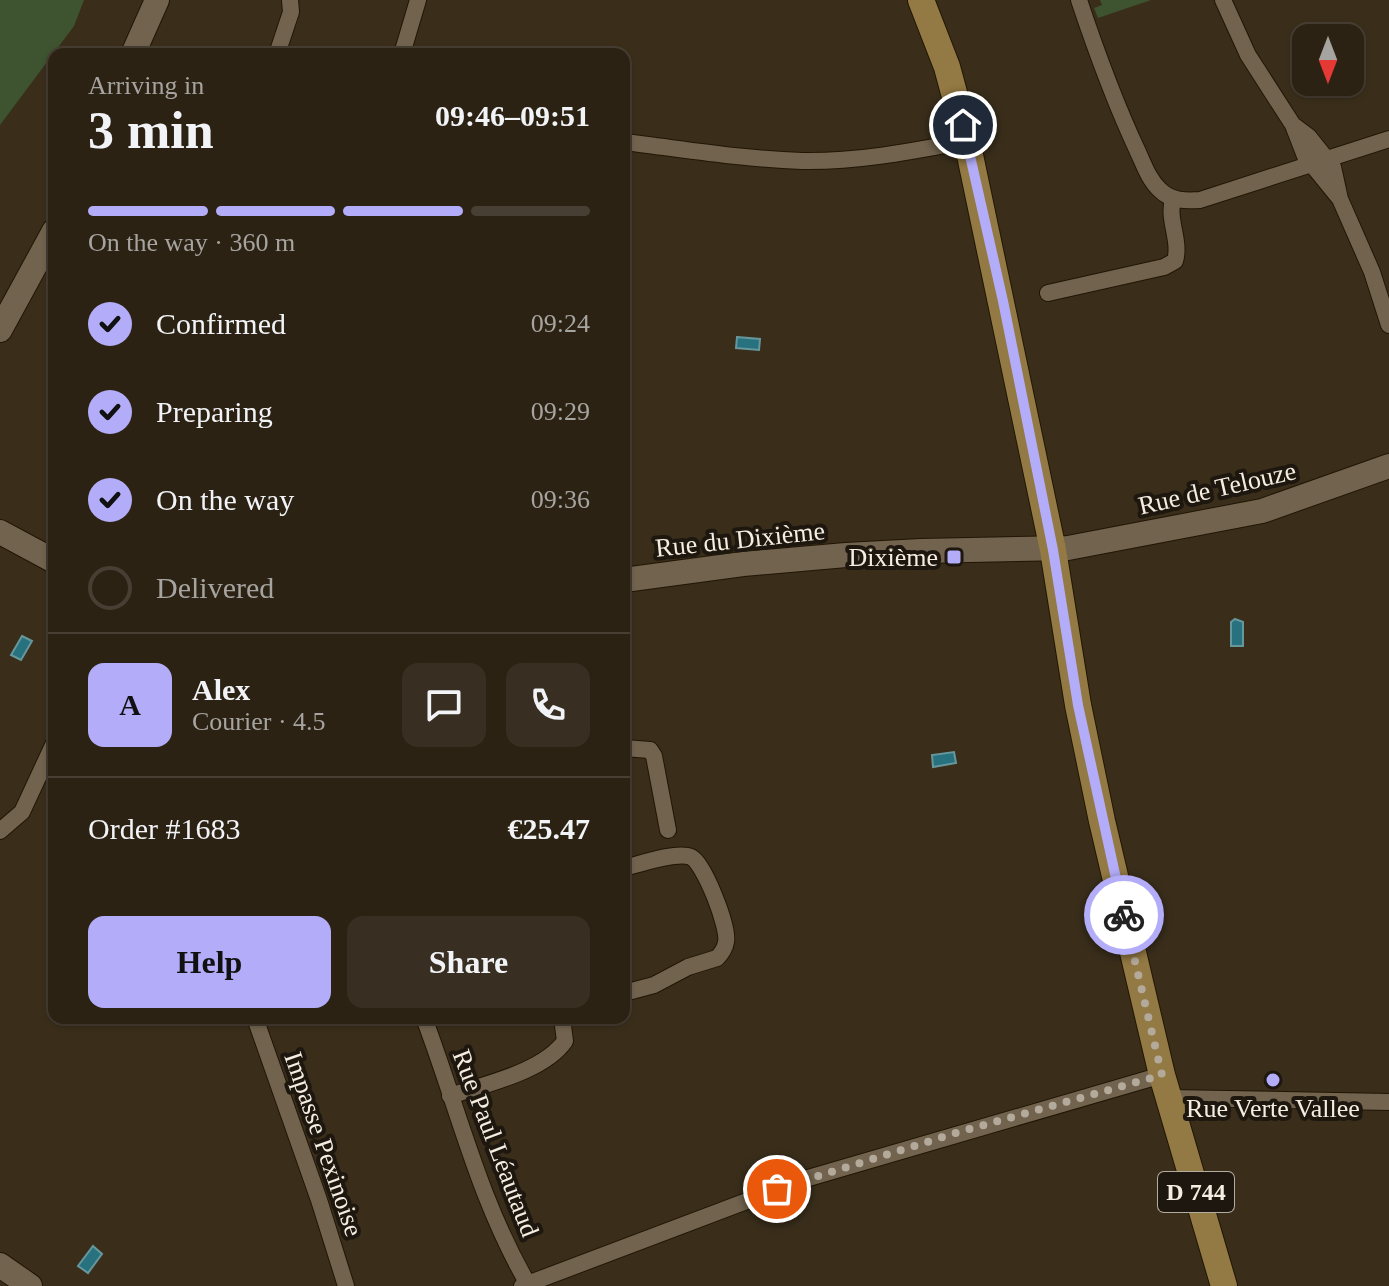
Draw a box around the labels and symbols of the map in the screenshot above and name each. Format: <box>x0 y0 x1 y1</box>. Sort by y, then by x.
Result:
north arrow <box>1292 24 1364 96</box>
pin <box>929 91 997 159</box>
street label: Rue de Telouze <box>1135 456 1299 521</box>
street label: Rue du Dixième <box>654 516 826 563</box>
place label: Dixième <box>848 543 938 572</box>
marker: Dixième <box>945 548 963 566</box>
courier <box>1084 875 1164 955</box>
street label: Rue Paul Léautaud <box>447 1046 545 1241</box>
street label: Impasse Pexinoise <box>278 1048 369 1240</box>
marker: Rue Verte Vallee <box>1264 1071 1282 1089</box>
place label: Rue Verte Vallee <box>1186 1094 1360 1123</box>
pin <box>743 1155 811 1223</box>
road number: D 744 <box>1158 1172 1234 1212</box>

